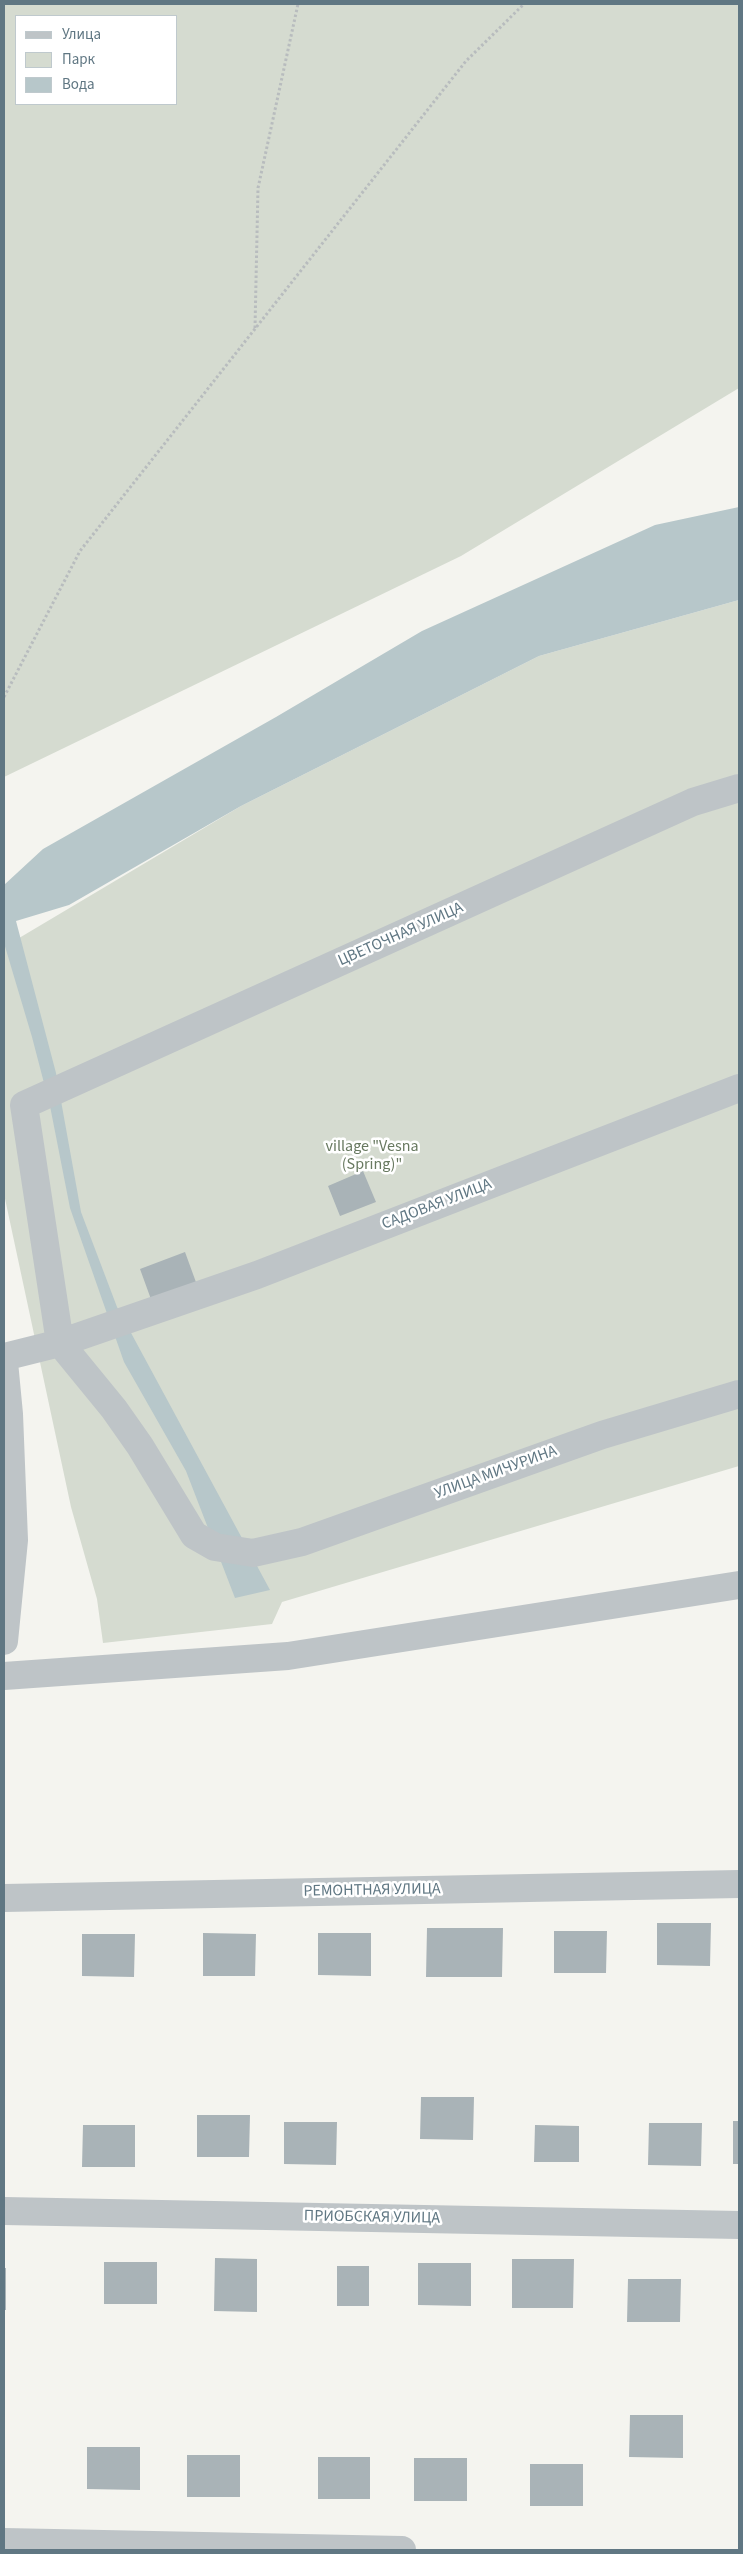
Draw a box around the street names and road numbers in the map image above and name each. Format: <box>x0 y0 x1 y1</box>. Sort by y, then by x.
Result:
street label: ЦВЕТОЧНАЯ УЛИЦА <box>336 899 466 971</box>
street label: САДОВАЯ УЛИЦА <box>379 1175 495 1235</box>
street label: УЛИЦА МИЧУРИНА <box>432 1442 560 1504</box>
street label: РЕМОНТНАЯ УЛИЦА <box>303 1880 441 1902</box>
street label: ПРИОБСКАЯ УЛИЦА <box>304 2207 440 2229</box>

